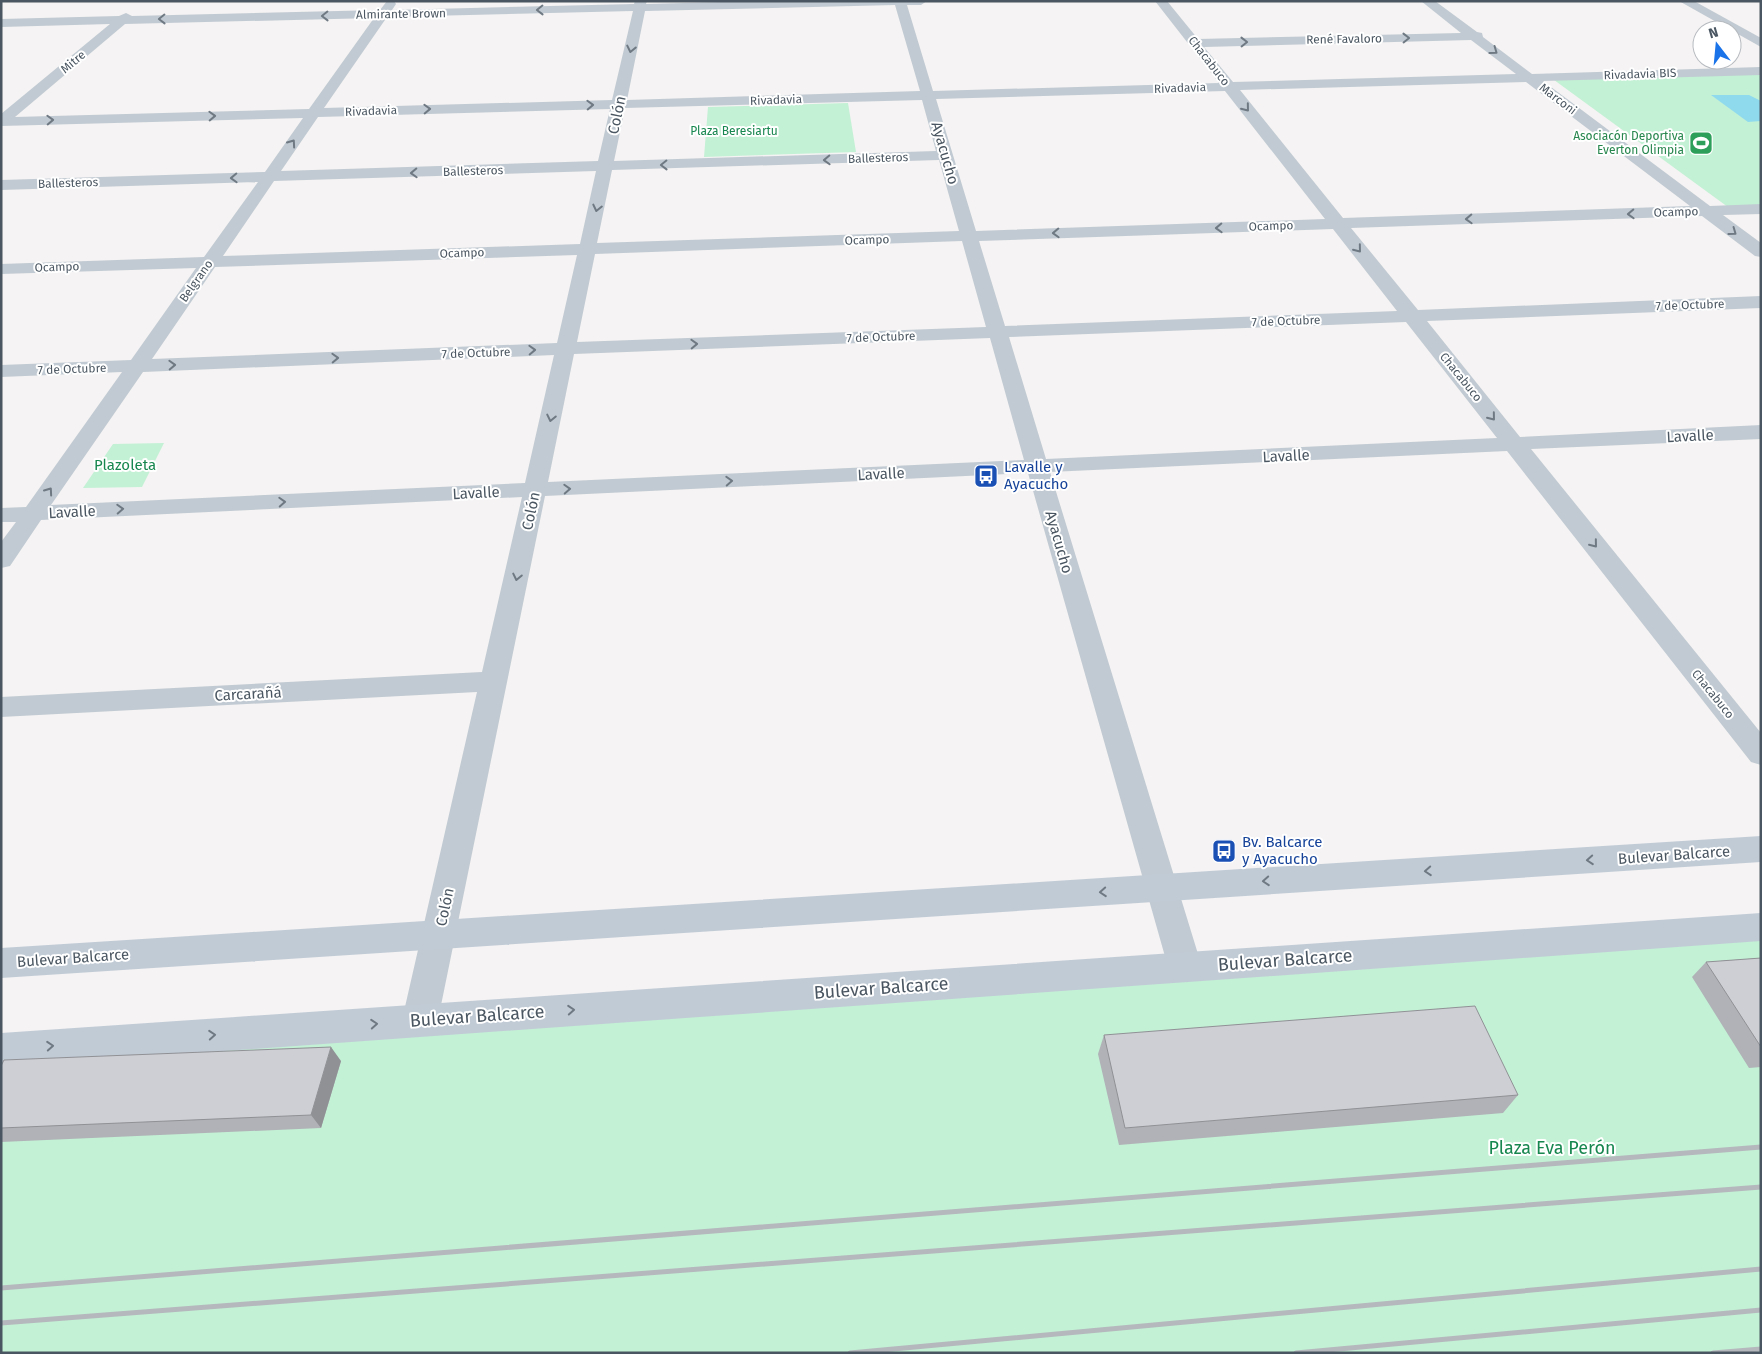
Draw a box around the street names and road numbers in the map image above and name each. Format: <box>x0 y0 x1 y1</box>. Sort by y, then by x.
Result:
street label: Almirante Brown <box>356 6 446 22</box>
street label: René Favaloro <box>1306 31 1382 47</box>
street label: Chacabuco <box>1185 33 1233 89</box>
street label: Mitre <box>58 48 88 76</box>
street label: Rivadavia BIS <box>1603 66 1677 82</box>
street label: Rivadavia <box>1154 80 1206 96</box>
street label: Marconi <box>1537 80 1579 118</box>
street label: Rivadavia <box>750 92 802 108</box>
street label: Colón <box>604 94 630 136</box>
street label: Rivadavia <box>345 103 397 119</box>
street label: Ayacucho <box>927 120 963 186</box>
street label: Ballesteros <box>848 150 909 166</box>
street label: Ballesteros <box>443 163 504 179</box>
street label: Ballesteros <box>38 175 99 191</box>
street label: Ocampo <box>1653 204 1699 220</box>
street label: Ocampo <box>1248 218 1294 234</box>
street label: Ocampo <box>844 232 890 248</box>
street label: Ocampo <box>439 245 485 261</box>
street label: Belgrano <box>176 257 216 305</box>
street label: Ocampo <box>34 259 80 275</box>
street label: 7 de Octubre <box>1655 297 1725 313</box>
street label: 7 de Octubre <box>1251 313 1321 329</box>
street label: 7 de Octubre <box>846 329 916 345</box>
street label: 7 de Octubre <box>441 345 511 361</box>
street label: Chacabuco <box>1437 350 1485 404</box>
street label: 7 de Octubre <box>37 361 107 377</box>
street label: Lavalle <box>1666 426 1714 446</box>
street label: Lavalle <box>1262 446 1310 466</box>
street label: Lavalle <box>857 464 905 484</box>
street label: Lavalle <box>452 483 500 503</box>
street label: Colón <box>518 490 544 532</box>
street label: Lavalle <box>48 502 96 522</box>
street label: Ayacucho <box>1041 509 1077 575</box>
street label: Chacabuco <box>1689 667 1737 721</box>
street label: Carcarañá <box>214 683 282 705</box>
street label: Bulevar Balcarce <box>1617 842 1731 868</box>
street label: Colón <box>432 886 458 928</box>
street label: Bulevar Balcarce <box>1217 944 1353 976</box>
street label: Bulevar Balcarce <box>16 945 130 971</box>
street label: Bulevar Balcarce <box>813 972 949 1004</box>
street label: Bulevar Balcarce <box>409 1000 545 1032</box>

